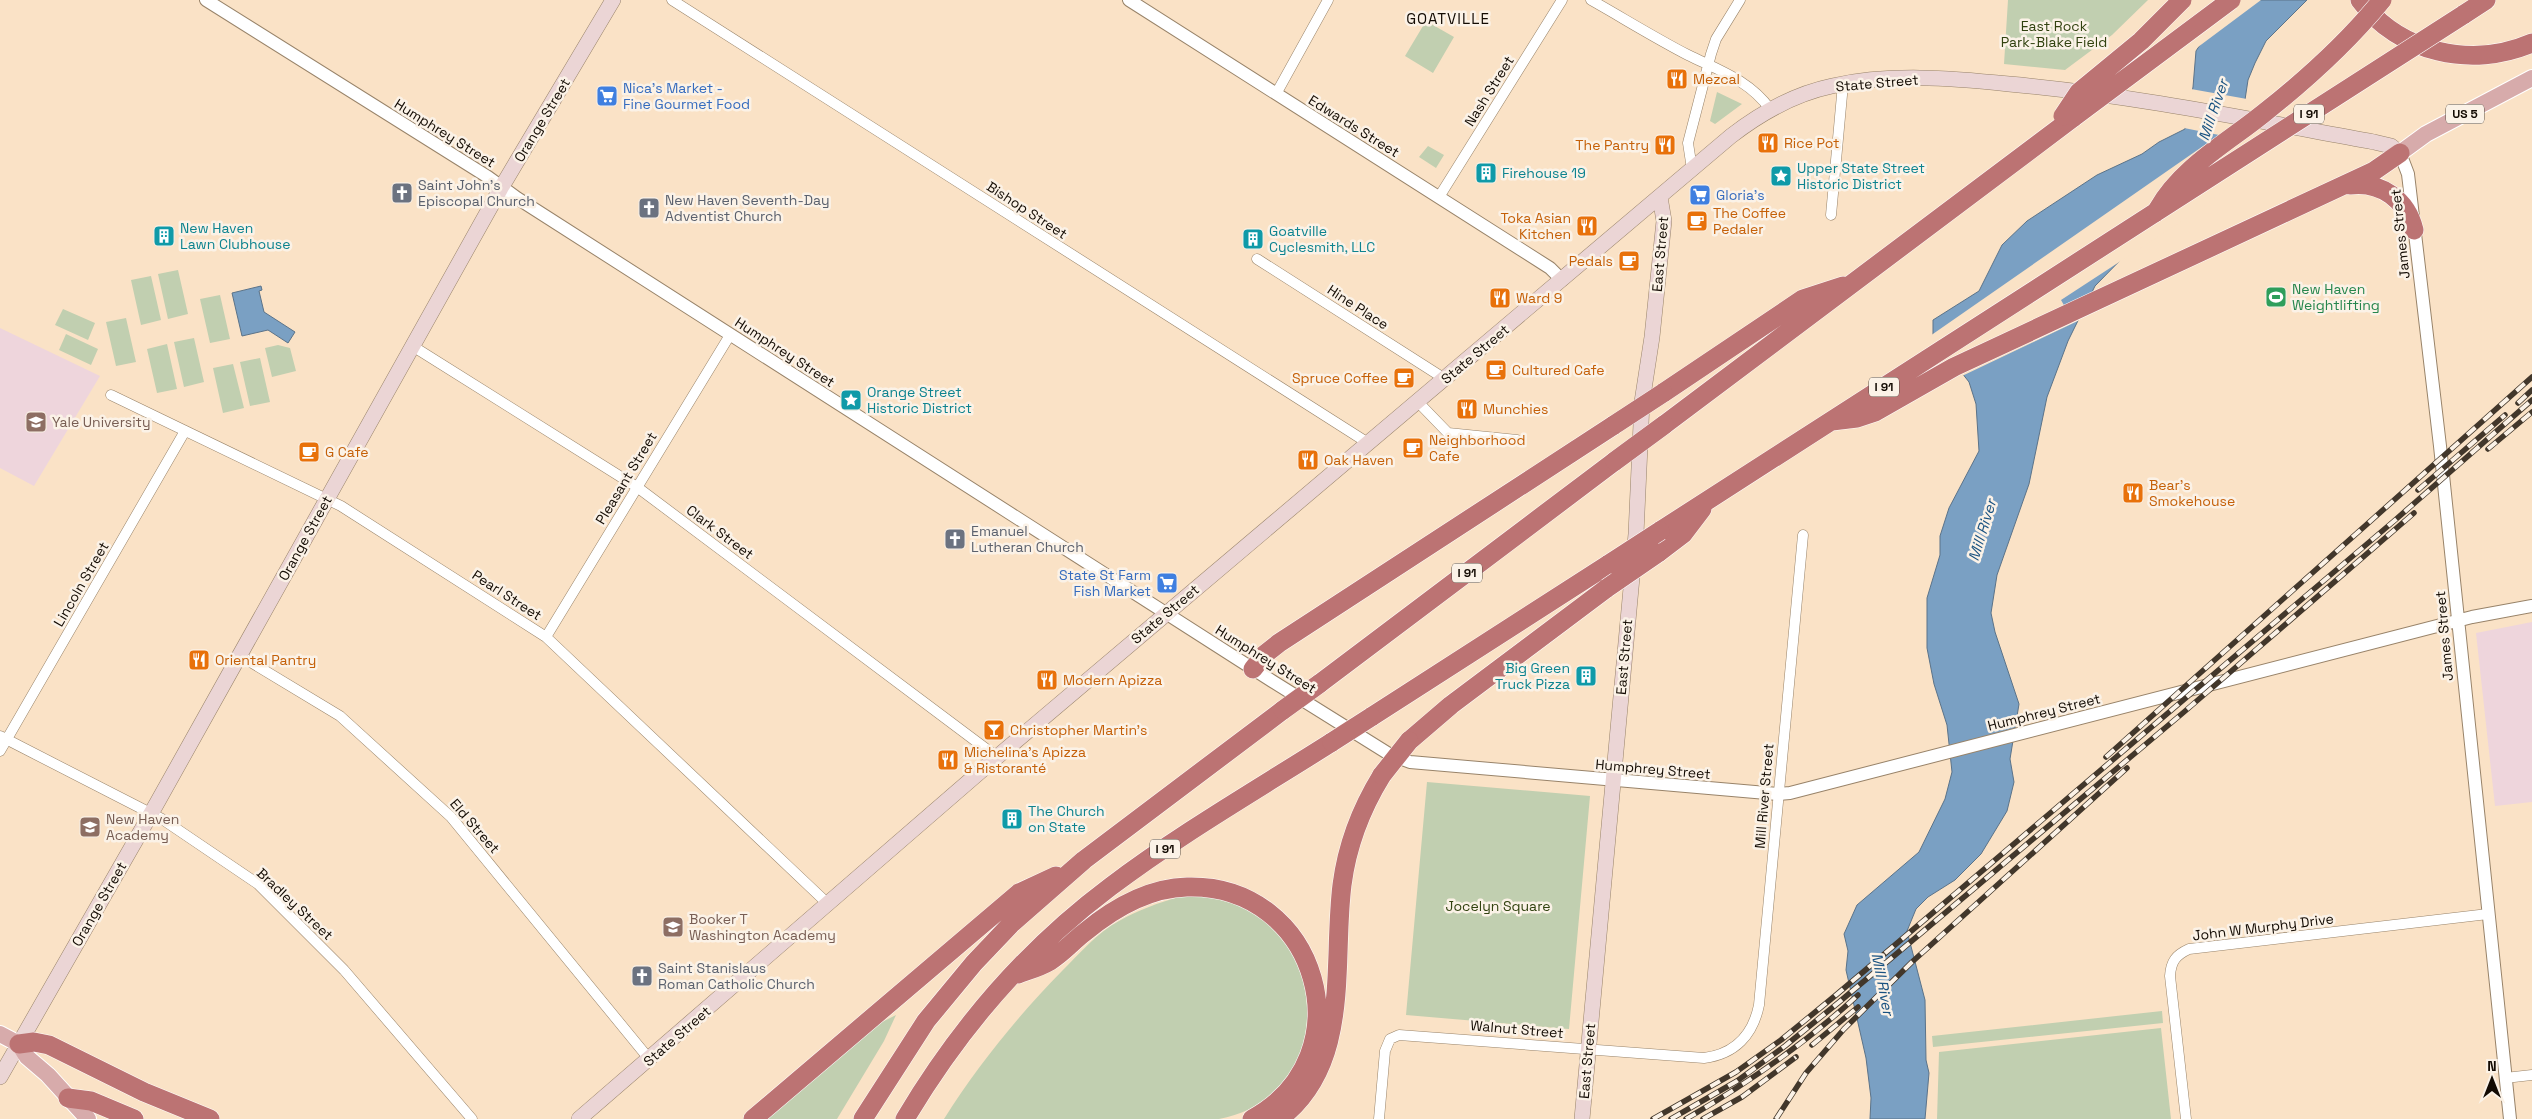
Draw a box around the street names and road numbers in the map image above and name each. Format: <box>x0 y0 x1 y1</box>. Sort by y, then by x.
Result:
street label: Nash Street <box>1460 52 1518 130</box>
street label: State Street <box>1835 70 1919 96</box>
street label: Orange Street <box>510 75 574 165</box>
street label: Edwards Street <box>1305 91 1403 161</box>
street label: Humphrey Street <box>391 95 499 171</box>
road number: I 91 <box>2294 105 2324 124</box>
road number: US 5 <box>2446 105 2484 124</box>
street label: Bishop Street <box>983 177 1071 243</box>
street label: James Street <box>2386 188 2414 280</box>
street label: East Street <box>1648 215 1672 293</box>
street label: Hine Place <box>1324 281 1392 333</box>
street label: Humphrey Street <box>732 313 838 391</box>
street label: State Street <box>1437 320 1513 388</box>
road number: I 91 <box>1869 378 1899 397</box>
street label: Pleasant Street <box>591 428 661 528</box>
street label: Orange Street <box>274 492 336 584</box>
street label: Clark Street <box>683 501 757 563</box>
street label: Lincoln Street <box>49 538 113 630</box>
road number: I 91 <box>1452 564 1482 582</box>
street label: Pearl Street <box>469 566 545 624</box>
street label: State Street <box>1127 580 1203 648</box>
street label: James Street <box>2431 590 2457 682</box>
street label: East Street <box>1612 618 1636 696</box>
street label: Humphrey Street <box>1212 621 1320 697</box>
street label: Humphrey Street <box>1986 689 2102 735</box>
street label: Mill River Street <box>1750 743 1778 849</box>
street label: Humphrey Street <box>1595 755 1711 783</box>
street label: Eld Street <box>446 795 504 857</box>
road number: I 91 <box>1150 840 1180 859</box>
street label: Orange Street <box>68 858 130 950</box>
street label: Bradley Street <box>253 864 337 944</box>
street label: John W Murphy Drive <box>2191 909 2335 945</box>
street label: State Street <box>640 1002 714 1070</box>
street label: Walnut Street <box>1470 1016 1564 1042</box>
street label: East Street <box>1575 1022 1599 1100</box>

